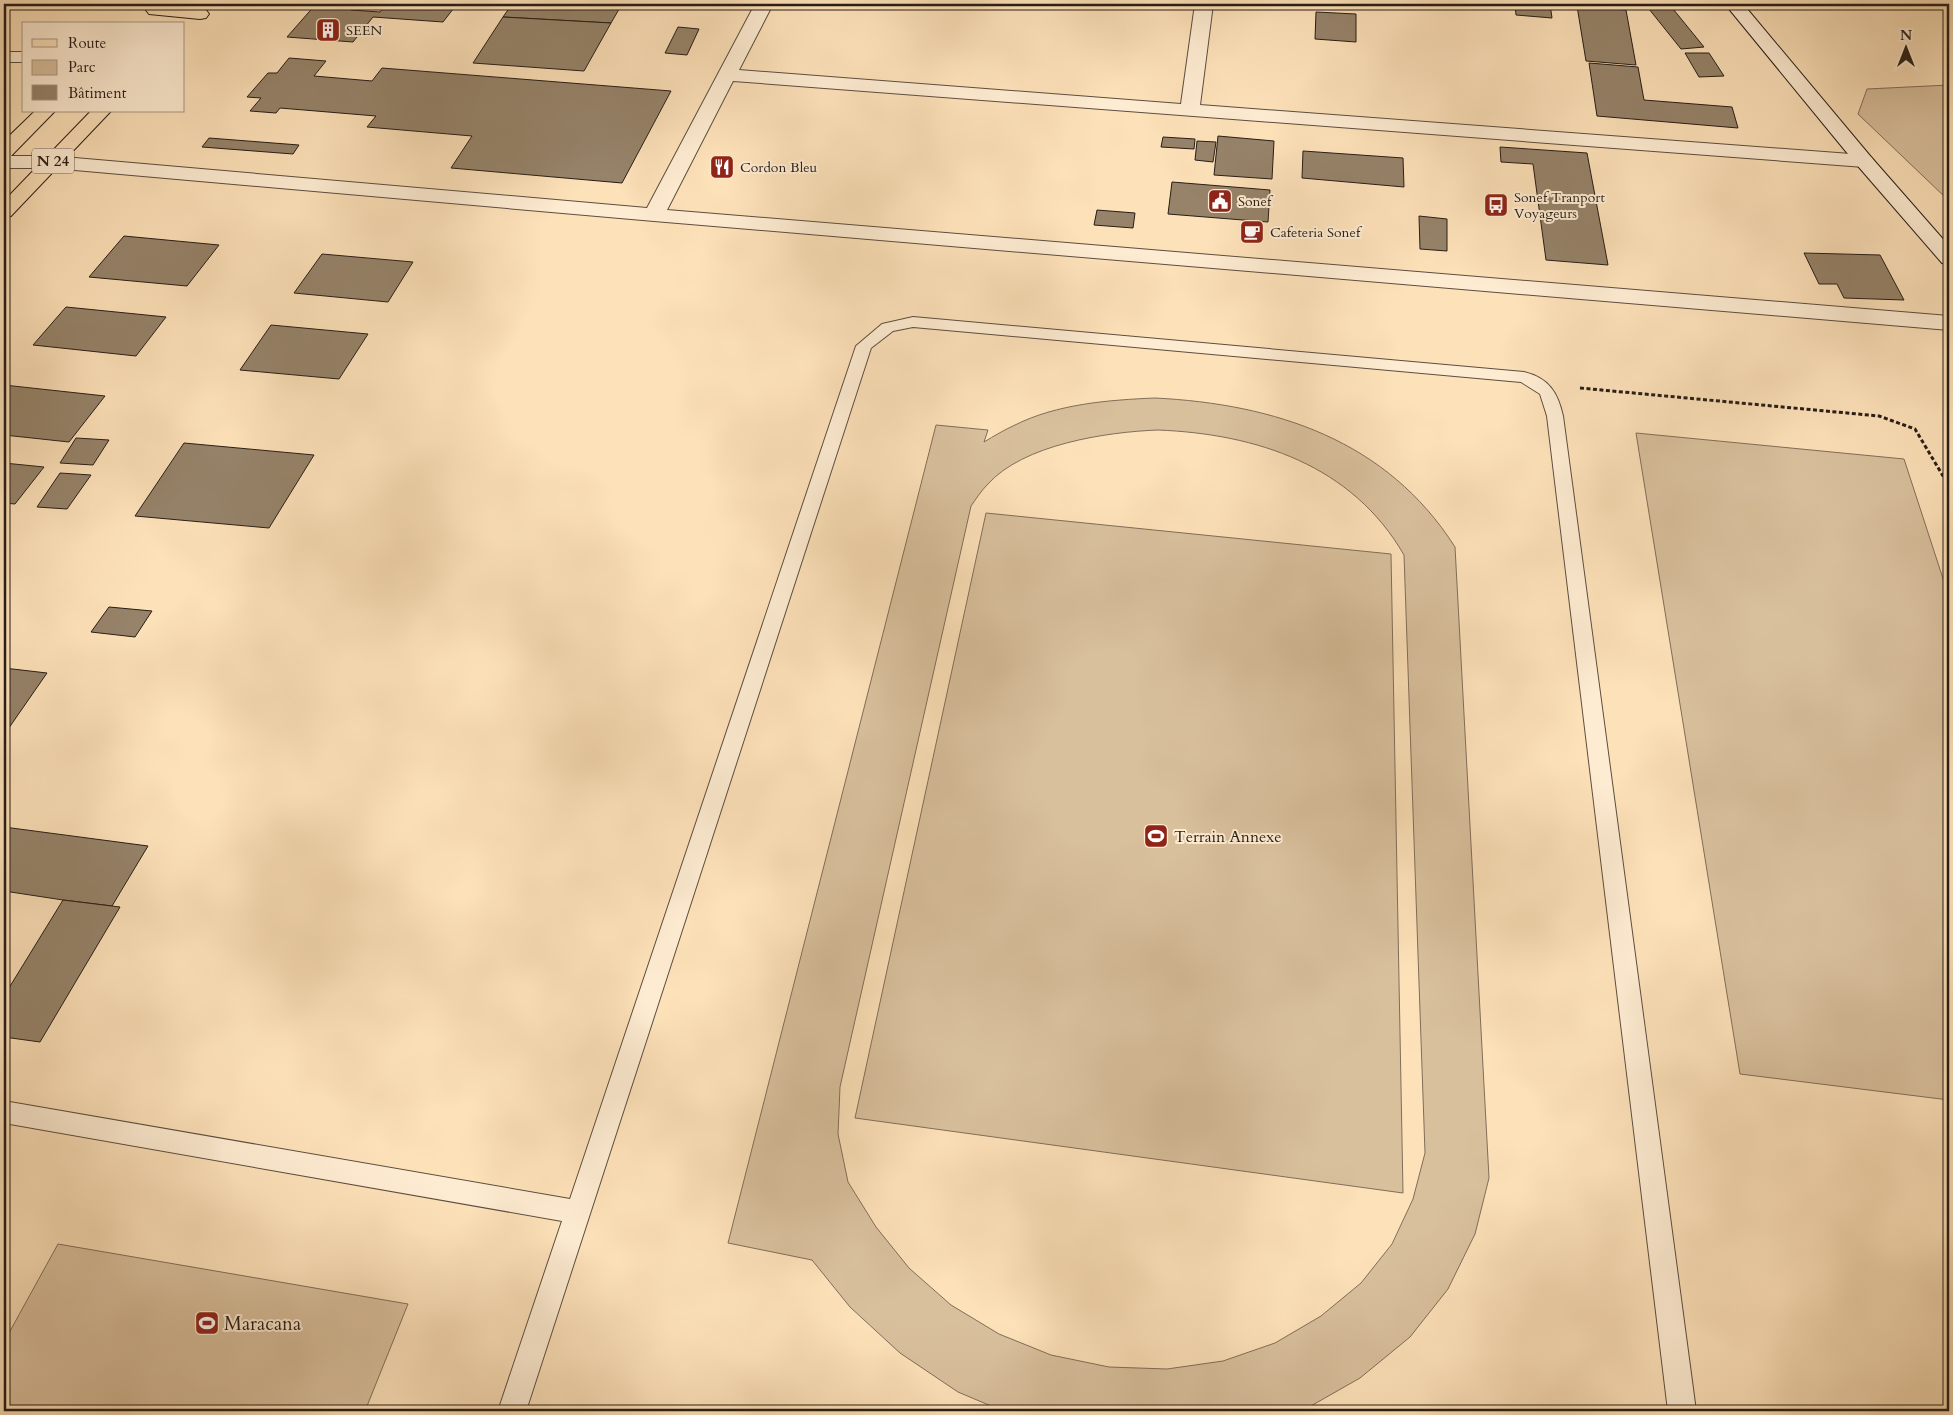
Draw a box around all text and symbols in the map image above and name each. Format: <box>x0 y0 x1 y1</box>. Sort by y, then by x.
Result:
building icon: SEEN <box>315 17 341 43</box>
place label: SEEN <box>346 21 382 40</box>
legend <box>22 22 185 112</box>
north arrow <box>1880 22 1930 72</box>
text: N <box>1900 26 1912 45</box>
text: Route <box>68 33 106 53</box>
text: Parc <box>68 57 96 77</box>
text: Bâtiment <box>68 83 127 103</box>
road number: N 24 <box>32 148 74 174</box>
restaurant icon: Cordon Bleu <box>709 154 735 180</box>
place label: Cordon Bleu <box>740 158 818 177</box>
public building icon: Sonef <box>1207 188 1233 214</box>
place label: Sonef Tranport Voyageurs <box>1514 188 1605 223</box>
place label: Sonef <box>1238 192 1274 211</box>
bus stop icon: Sonef Tranport Voyageurs <box>1483 192 1509 218</box>
cafe icon: Cafeteria Sonef <box>1239 219 1265 245</box>
place label: Cafeteria Sonef <box>1270 223 1363 242</box>
sports icon: Terrain Annexe <box>1143 823 1169 849</box>
place label: Terrain Annexe <box>1174 826 1282 848</box>
sports icon: Maracana <box>194 1310 220 1336</box>
place label: Maracana <box>224 1311 301 1337</box>

